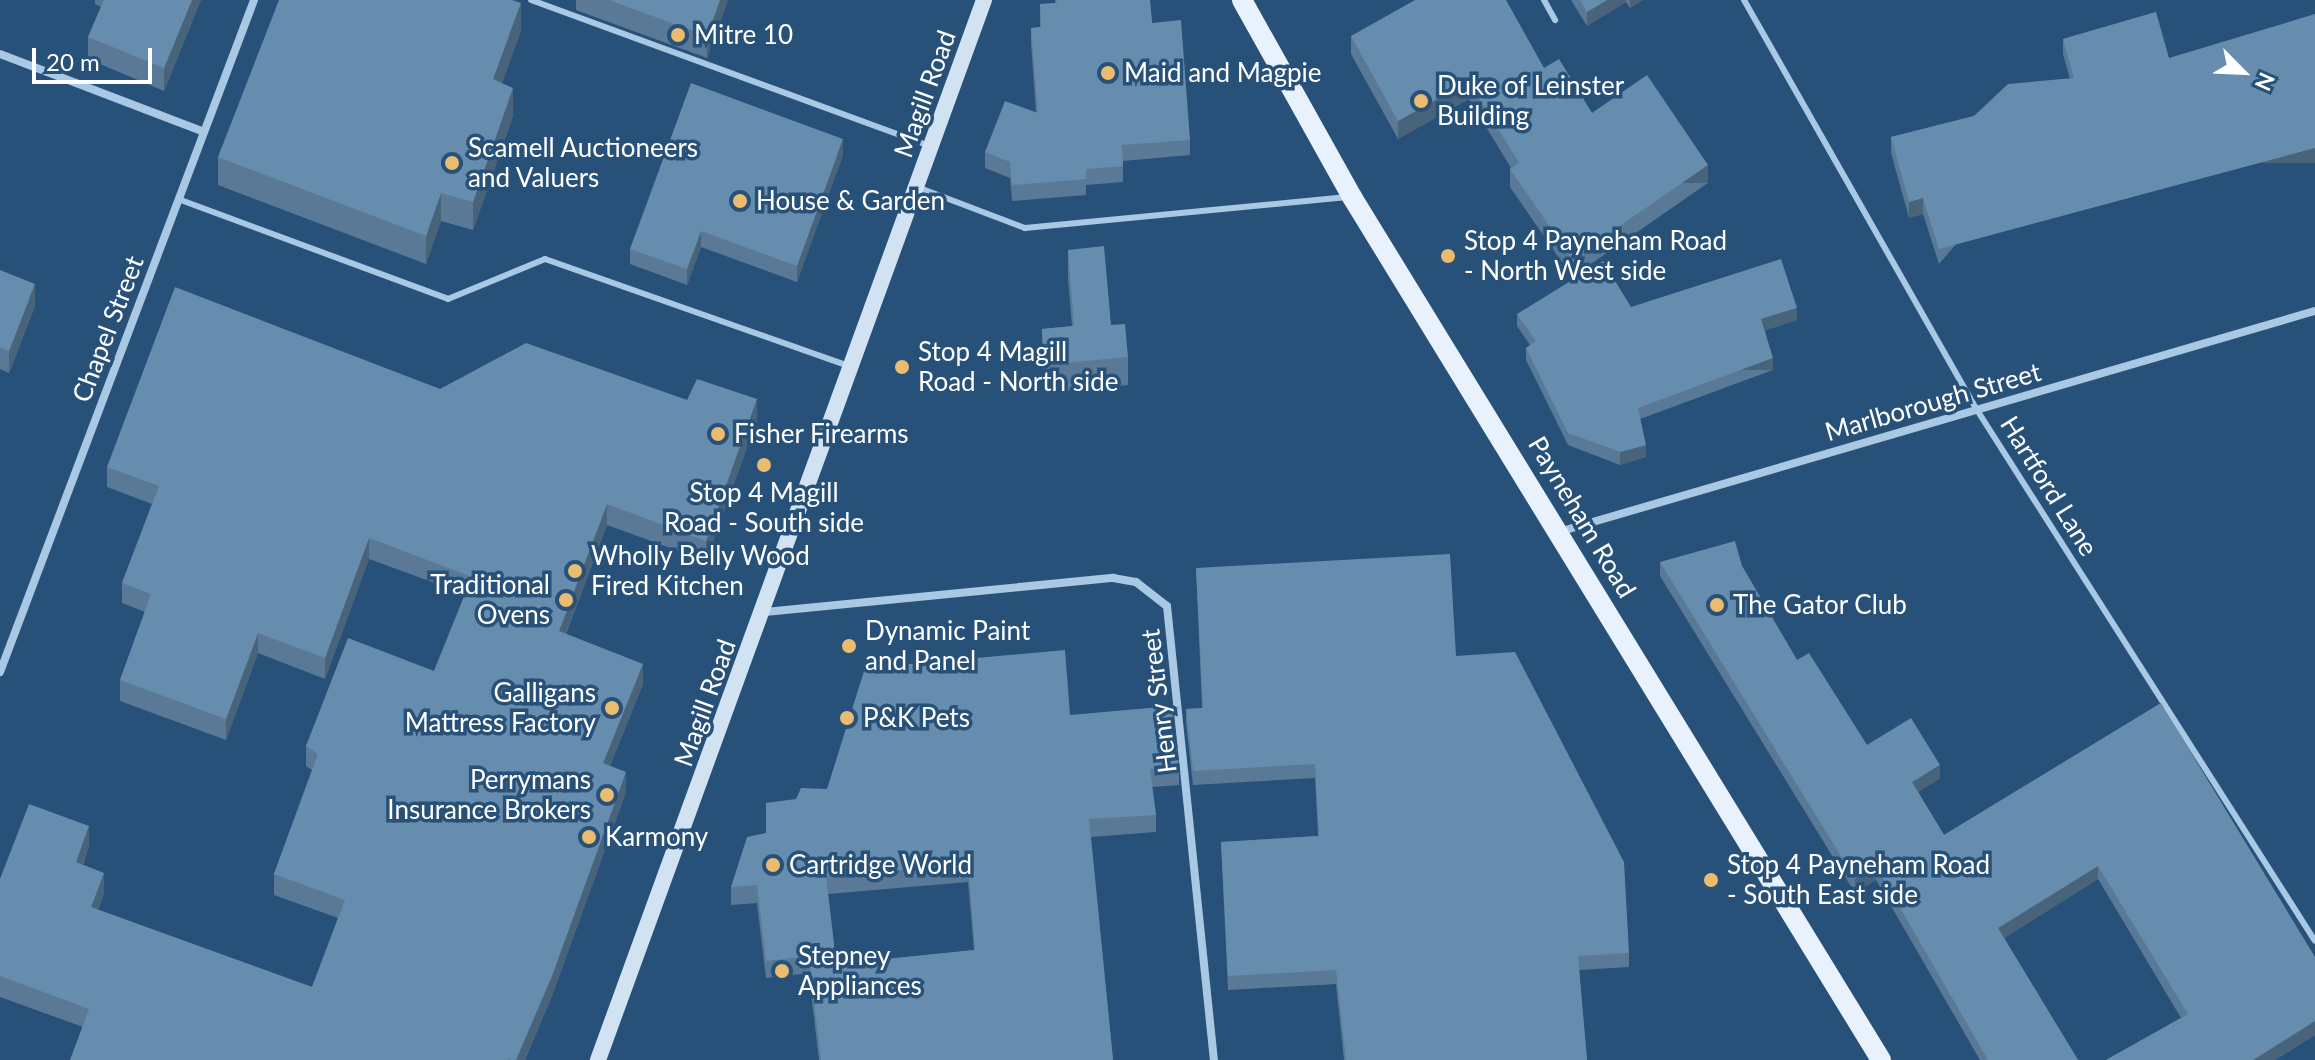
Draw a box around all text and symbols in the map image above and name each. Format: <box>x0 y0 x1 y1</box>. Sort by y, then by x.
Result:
place label: Mitre 10 <box>694 19 793 51</box>
marker: Mitre 10 <box>669 26 687 44</box>
street label: Magill Road <box>888 26 962 162</box>
scale bar <box>36 32 156 82</box>
north arrow <box>2203 32 2283 112</box>
text: 20 m <box>46 47 100 76</box>
place label: Maid and Magpie <box>1124 57 1322 89</box>
marker: Maid and Magpie <box>1099 64 1117 82</box>
text: N <box>2250 69 2281 95</box>
place label: Duke of Leinster Building <box>1437 70 1625 132</box>
marker: Duke of Leinster Building <box>1412 92 1430 110</box>
place label: Scamell Auctioneers and Valuers <box>468 132 699 194</box>
marker: Scamell Auctioneers and Valuers <box>443 154 461 172</box>
place label: House & Garden <box>756 185 945 217</box>
marker: House & Garden <box>731 192 749 210</box>
place label: Stop 4 Payneham Road - North West side <box>1464 225 1727 286</box>
marker: Stop 4 Payneham Road - North West side <box>1439 247 1457 265</box>
street label: Chapel Street <box>66 251 150 407</box>
place label: Stop 4 Magill Road - North side <box>918 336 1119 398</box>
street label: Marlborough Street <box>1822 356 2044 448</box>
marker: Stop 4 Magill Road - North side <box>893 358 911 376</box>
street label: Hartford Lane <box>1994 410 2104 562</box>
place label: Fisher Firearms <box>734 418 909 450</box>
marker: Fisher Firearms <box>709 425 727 443</box>
street label: Payneham Road <box>1522 431 1642 603</box>
marker: Stop 4 Magill Road - South side <box>755 456 773 474</box>
place label: Stop 4 Magill Road - South side <box>664 477 864 538</box>
place label: Wholly Belly Wood Fired Kitchen <box>591 540 812 602</box>
marker: Wholly Belly Wood Fired Kitchen <box>566 562 584 580</box>
place label: Traditional Ovens <box>430 569 550 630</box>
place label: The Gator Club <box>1733 589 1907 621</box>
marker: Traditional Ovens <box>557 591 575 609</box>
marker: The Gator Club <box>1708 596 1726 614</box>
place label: Dynamic Paint and Panel <box>865 615 1030 676</box>
street label: Henry Street <box>1135 627 1183 775</box>
street label: Magill Road <box>668 635 742 771</box>
marker: Dynamic Paint and Panel <box>840 637 858 655</box>
place label: Galligans Mattress Factory <box>405 677 596 738</box>
marker: Galligans Mattress Factory <box>603 699 621 717</box>
place label: P&K Pets <box>863 702 970 734</box>
marker: P&K Pets <box>838 709 856 727</box>
place label: Perrymans Insurance Brokers <box>387 764 591 826</box>
marker: Perrymans Insurance Brokers <box>598 786 616 804</box>
place label: Karmony <box>605 821 708 853</box>
marker: Karmony <box>580 828 598 846</box>
place label: Cartridge World <box>789 849 972 881</box>
place label: Stop 4 Payneham Road - South East side <box>1727 849 1990 910</box>
marker: Cartridge World <box>764 856 782 874</box>
marker: Stop 4 Payneham Road - South East side <box>1702 871 1720 889</box>
place label: Stepney Appliances <box>798 940 922 1002</box>
marker: Stepney Appliances <box>773 962 791 980</box>

